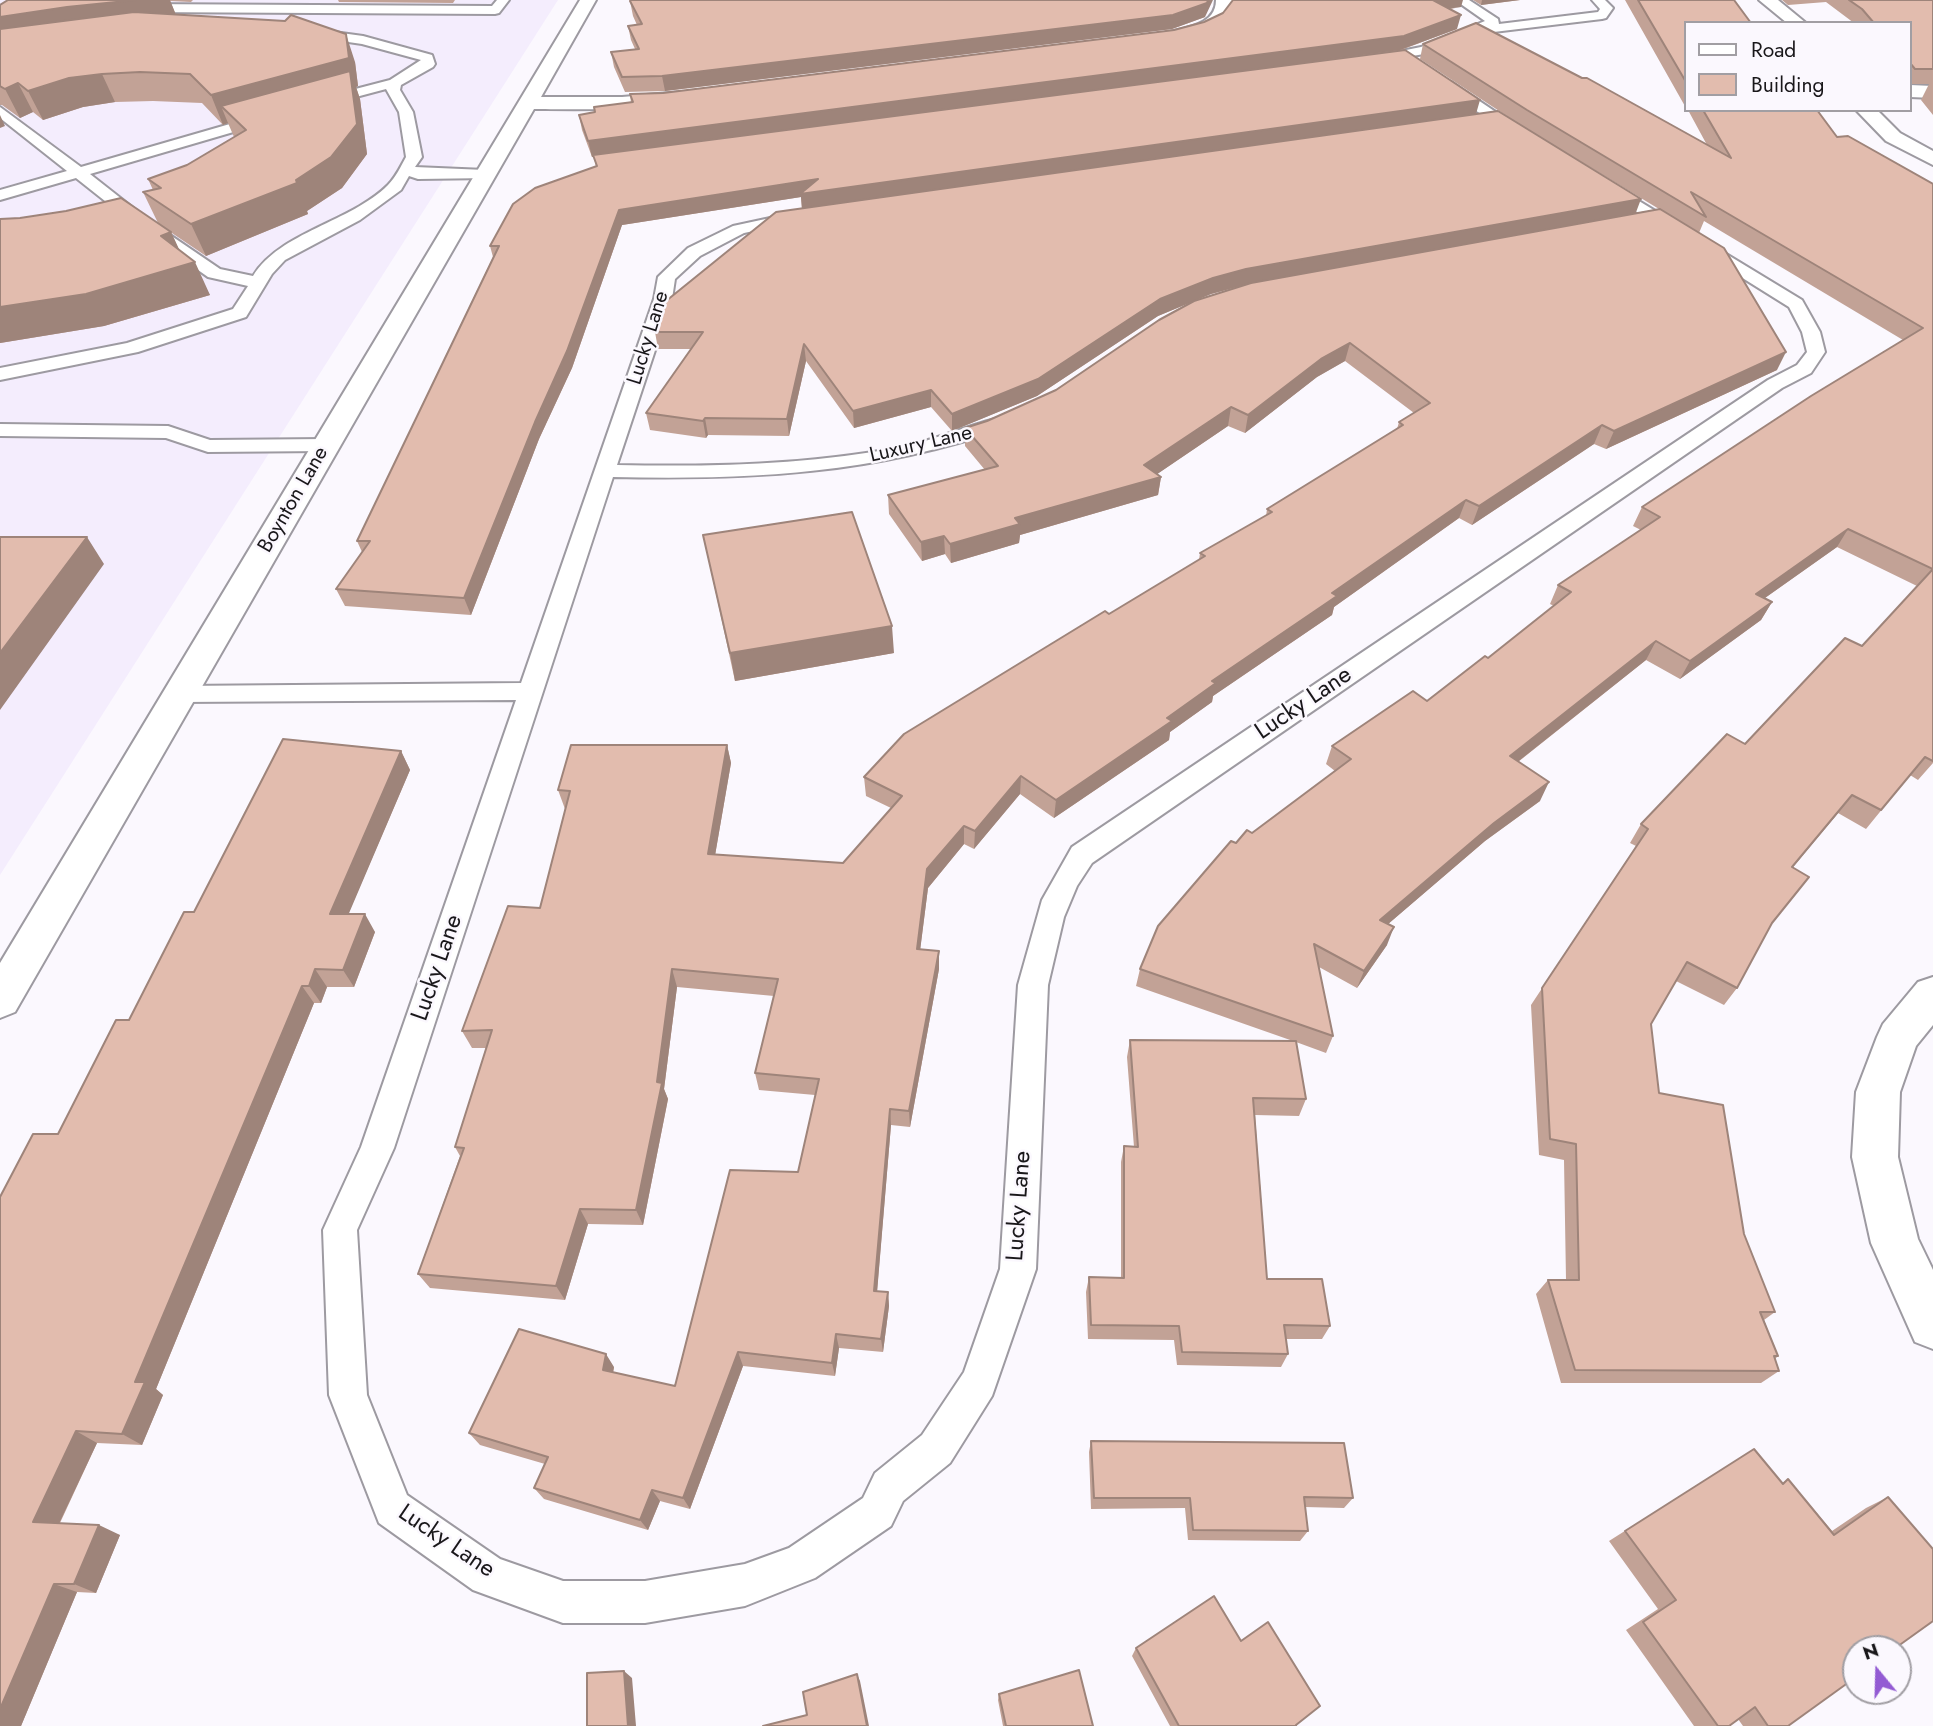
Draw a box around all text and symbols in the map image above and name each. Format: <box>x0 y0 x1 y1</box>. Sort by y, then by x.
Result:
legend <box>1685 21 1912 112</box>
text: Road <box>1751 35 1796 65</box>
text: Building <box>1751 70 1824 100</box>
street label: Lucky Lane <box>623 288 675 388</box>
street label: Luxury Lane <box>867 421 975 469</box>
street label: Boynton Lane <box>253 442 335 558</box>
street label: Lucky Lane <box>1250 661 1358 747</box>
street label: Lucky Lane <box>406 911 470 1025</box>
street label: Lucky Lane <box>1002 1150 1038 1262</box>
street label: Lucky Lane <box>392 1499 500 1585</box>
north arrow <box>1842 1635 1912 1705</box>
text: N <box>1859 1636 1882 1667</box>

